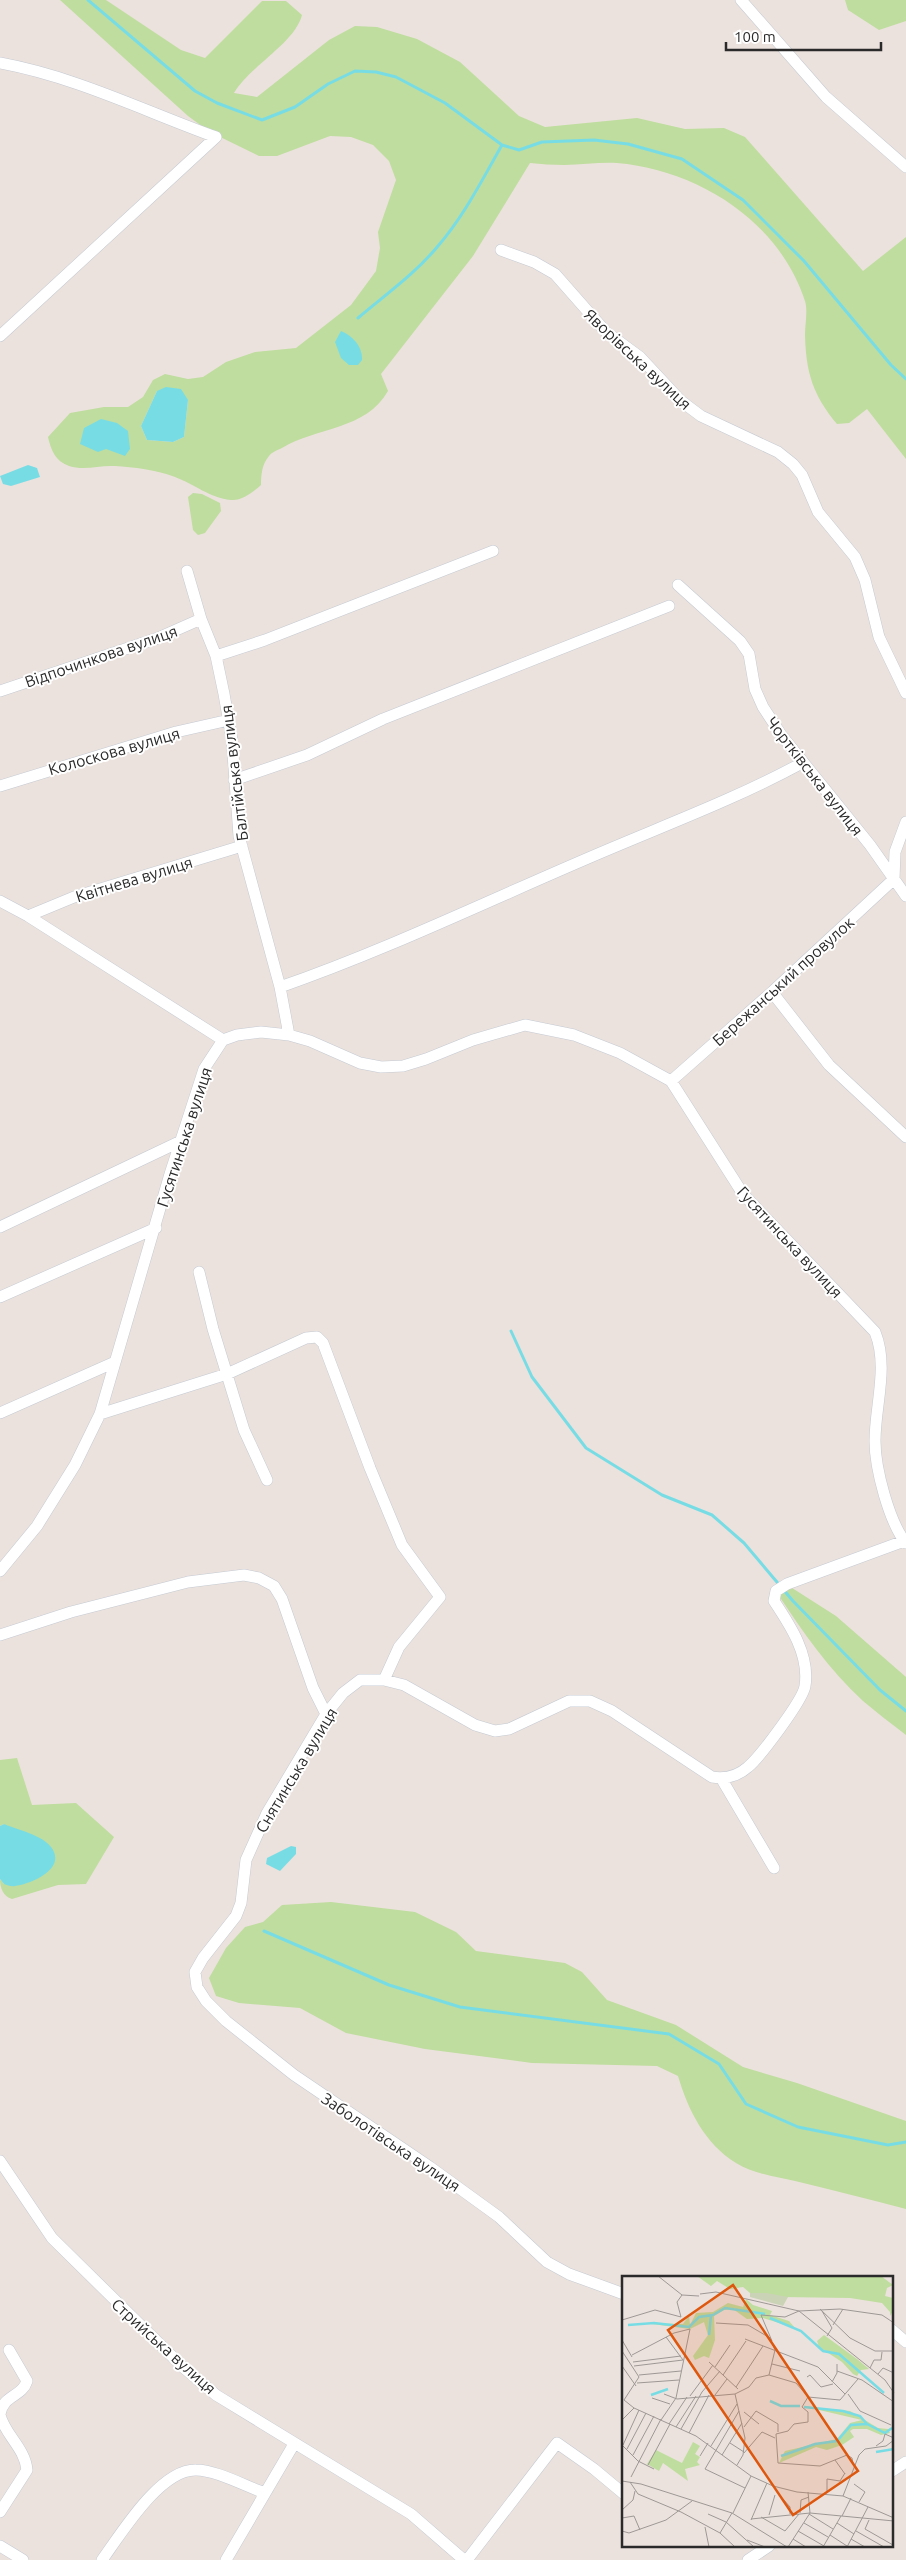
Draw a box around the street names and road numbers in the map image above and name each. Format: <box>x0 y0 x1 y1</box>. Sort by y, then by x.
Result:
street label: Яворівська вулиця <box>581 305 695 413</box>
street label: Відпочинкова вулиця <box>22 621 180 691</box>
street label: Балтійська вулиця <box>217 704 251 842</box>
street label: Чортківська вулиця <box>763 713 867 839</box>
street label: Колоскова вулиця <box>46 724 182 778</box>
street label: Квітнева вулиця <box>73 853 195 905</box>
street label: Бережанський провулок <box>709 913 857 1049</box>
street label: Гусятинська вулиця <box>153 1065 215 1209</box>
street label: Гусятинська вулиця <box>734 1183 846 1301</box>
street label: Снятинська вулиця <box>252 1704 340 1836</box>
street label: Заболотівська вулиця <box>318 2089 464 2195</box>
street label: Стрийська вулиця <box>108 2295 220 2397</box>

